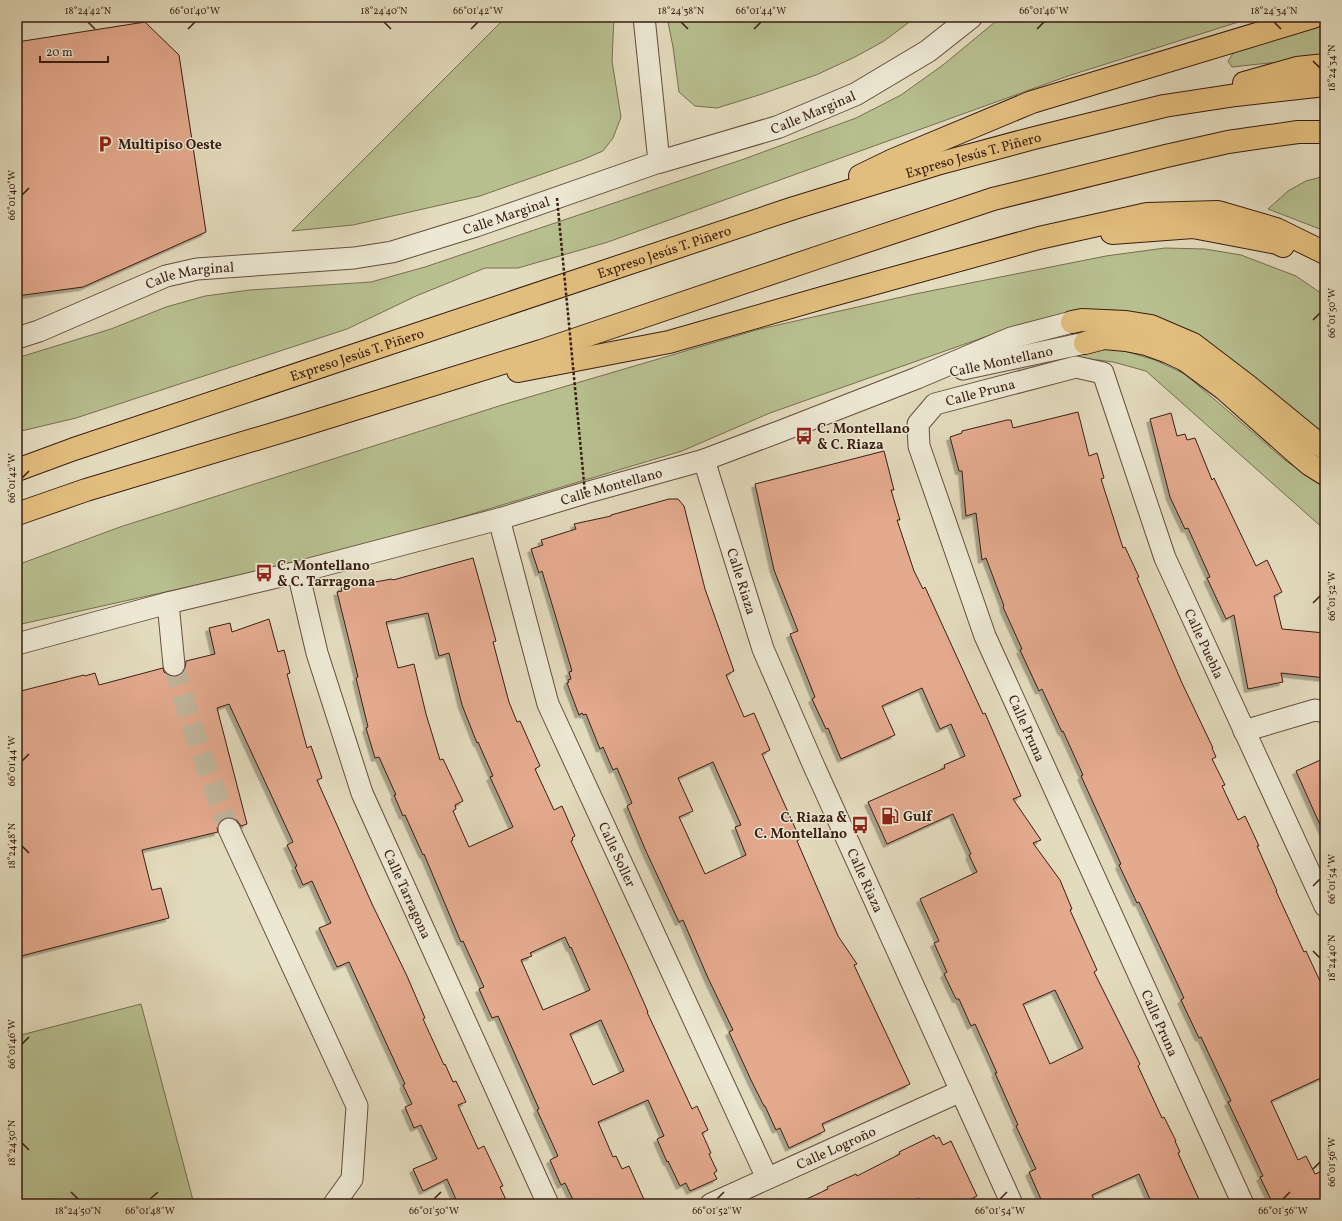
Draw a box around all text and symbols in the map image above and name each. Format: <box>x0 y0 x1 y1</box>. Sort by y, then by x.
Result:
text: 18°24'42"N <box>65 4 112 18</box>
text: 66°01'40"W <box>170 4 220 18</box>
text: 18°24'40"N <box>361 4 408 18</box>
text: 66°01'42"W <box>453 4 503 18</box>
text: 18°24'38"N <box>658 4 705 18</box>
text: 66°01'44"W <box>736 4 786 18</box>
text: 66°01'46"W <box>1019 4 1069 18</box>
text: 18°24'34"N <box>1251 4 1298 18</box>
scale bar <box>40 38 108 64</box>
text: 18°24'34"N <box>1325 44 1339 91</box>
text: 20 m <box>46 45 73 61</box>
street label: Calle Marginal <box>769 87 859 140</box>
street label: Expreso Jesús T. Piñero <box>903 129 1043 184</box>
parking icon: Multipiso Oeste <box>95 134 115 154</box>
place label: Multipiso Oeste <box>118 136 222 155</box>
text: 66°01'40"W <box>5 170 19 220</box>
street label: Calle Marginal <box>461 193 553 240</box>
street label: Expreso Jesús T. Piñero <box>595 222 734 284</box>
street label: Calle Marginal <box>143 258 235 295</box>
text: 66°01'50"W <box>1325 288 1339 338</box>
street label: Expreso Jesús T. Piñero <box>288 325 427 387</box>
street label: Calle Montellano <box>948 342 1055 383</box>
street label: Calle Pruna <box>944 375 1017 412</box>
place label: C. Montellano & C. Riaza <box>817 420 910 455</box>
bus stop icon: C. Montellano & C. Riaza <box>794 426 814 446</box>
text: 66°01'42"W <box>5 453 19 503</box>
street label: Calle Montellano <box>558 464 665 511</box>
street label: Calle Riaza <box>721 546 760 617</box>
place label: C. Montellano & C. Tarragona <box>277 557 376 592</box>
bus stop icon: C. Montellano & C. Tarragona <box>254 563 274 583</box>
text: 66°01'52"W <box>1325 571 1339 621</box>
street label: Calle Puebla <box>1179 606 1227 682</box>
street label: Calle Pruna <box>1002 692 1049 765</box>
text: 66°01'44"W <box>5 736 19 786</box>
fuel station icon: Gulf <box>880 806 900 826</box>
place label: Gulf <box>903 808 933 827</box>
place label: C. Riaza & C. Montellano <box>754 809 847 844</box>
bus stop icon: C. Riaza & C. Montellano <box>850 815 870 835</box>
street label: Calle Soller <box>593 819 639 891</box>
text: 18°24'48"N <box>5 822 19 869</box>
street label: Calle Riaza <box>841 846 887 916</box>
street label: Calle Tarragona <box>378 847 435 942</box>
text: 66°01'54"W <box>1325 854 1339 904</box>
text: 18°24'40"N <box>1325 934 1339 981</box>
street label: Calle Pruna <box>1135 987 1182 1060</box>
text: 66°01'46"W <box>5 1019 19 1069</box>
text: 18°24'50"N <box>5 1119 19 1166</box>
street label: Calle Logroño <box>794 1123 879 1175</box>
text: 66°01'56"W <box>1325 1137 1339 1187</box>
text: 18°24'50"N <box>55 1204 102 1218</box>
text: 66°01'48"W <box>125 1204 175 1218</box>
text: 66°01'50"W <box>409 1204 459 1218</box>
text: 66°01'52"W <box>692 1204 742 1218</box>
text: 66°01'54"W <box>975 1204 1025 1218</box>
text: 66°01'56"W <box>1258 1204 1308 1218</box>

